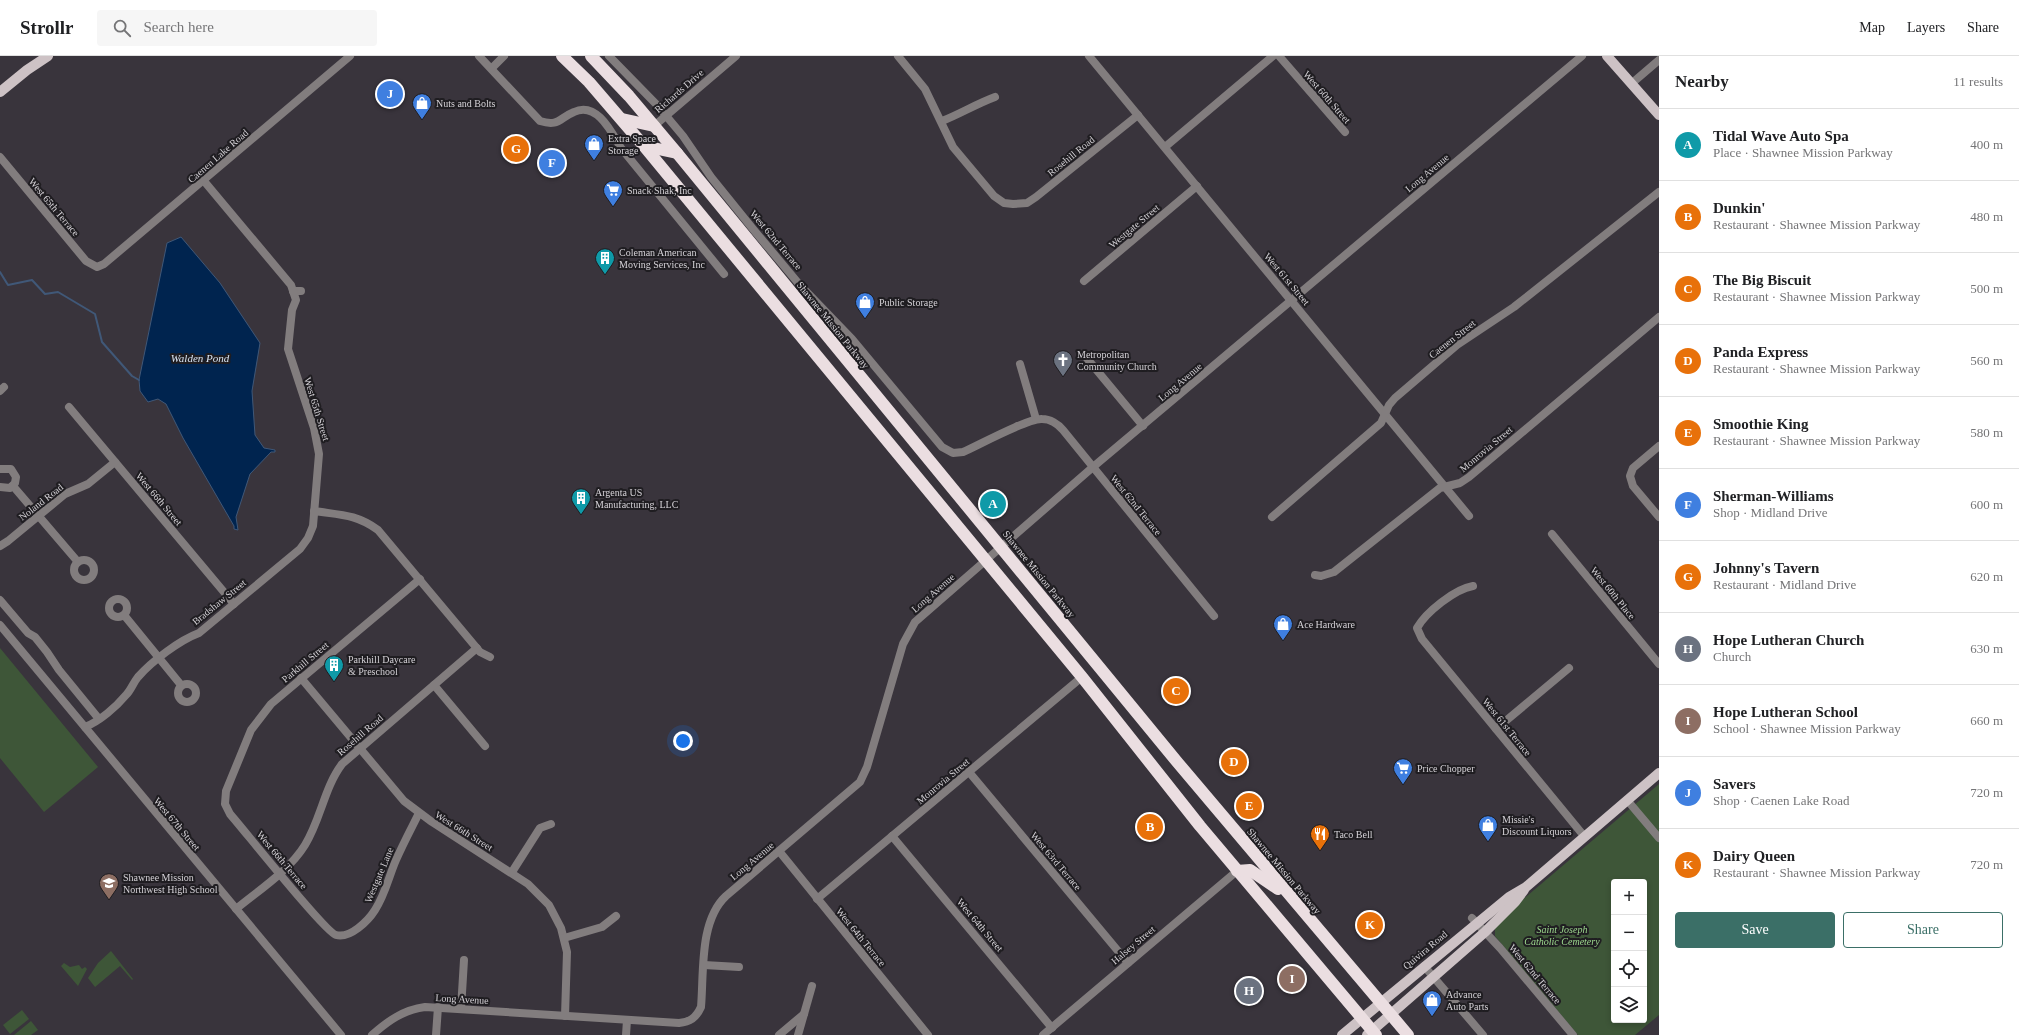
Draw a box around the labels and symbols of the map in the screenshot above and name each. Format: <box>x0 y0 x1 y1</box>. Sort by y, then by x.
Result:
street label: Richards Drive <box>652 67 706 115</box>
street label: West 60th Street <box>1301 69 1353 126</box>
pin: J <box>377 79 403 109</box>
shop icon: Nuts and Bolts <box>411 92 433 120</box>
place label: Nuts and Bolts <box>436 98 496 109</box>
street label: Caenen Lake Road <box>186 127 250 185</box>
shop icon: Extra Space Storage <box>583 133 605 161</box>
place label: Extra Space Storage <box>608 133 657 156</box>
pin: G <box>503 134 529 164</box>
street label: Rosehill Road <box>1045 134 1097 178</box>
pin: F <box>539 148 565 178</box>
street label: Long Avenue <box>1403 151 1451 194</box>
street label: West 65th Terrace <box>27 176 82 239</box>
supermarket icon: Snack Shak, Inc <box>602 179 624 207</box>
place label: Snack Shak, Inc <box>627 185 692 196</box>
street label: Westgate Street <box>1107 202 1162 250</box>
street label: West 62nd Terrace <box>748 208 804 272</box>
building icon: Coleman American Moving Services, Inc <box>594 247 616 275</box>
place label: Coleman American Moving Services, Inc <box>619 247 705 270</box>
street label: West 61st Street <box>1262 251 1312 307</box>
street label: Shawnee Mission Parkway <box>795 279 871 371</box>
shop icon: Public Storage <box>854 291 876 319</box>
place label: Public Storage <box>879 297 938 308</box>
street label: Caenen Street <box>1427 317 1478 361</box>
church icon: Metropolitan Community Church <box>1052 349 1074 377</box>
place label: Metropolitan Community Church <box>1077 349 1157 372</box>
water label: Walden Pond <box>171 352 230 364</box>
street label: Long Avenue <box>1156 360 1204 403</box>
street label: West 65th Street <box>302 376 332 442</box>
street label: Monrovia Street <box>1457 424 1515 474</box>
street label: West 66th Street <box>134 470 185 528</box>
street label: West 62nd Terrace <box>1108 473 1164 538</box>
street label: Noland Road <box>17 481 65 523</box>
building icon: Argenta US Manufacturing, LLC <box>570 487 592 515</box>
place label: Argenta US Manufacturing, LLC <box>595 487 679 510</box>
pin: A <box>980 489 1006 519</box>
street label: Shawnee Mission Parkway <box>1001 528 1077 620</box>
street label: West 60th Place <box>1589 565 1638 622</box>
street label: Long Avenue <box>909 571 957 615</box>
street label: Bradshaw Street <box>190 577 248 627</box>
shop icon: Ace Hardware <box>1272 613 1294 641</box>
place label: Ace Hardware <box>1297 619 1356 630</box>
street label: Parkhill Street <box>279 639 331 685</box>
building icon: Parkhill Daycare & Preschool <box>323 654 345 682</box>
place label: Parkhill Daycare & Preschool <box>348 654 416 677</box>
pin: C <box>1163 676 1189 706</box>
street label: West 61st Terrace <box>1480 696 1534 759</box>
street label: Rosehill Road <box>335 712 385 758</box>
your location <box>673 731 693 751</box>
pin: D <box>1221 747 1247 777</box>
street label: Monrovia Street <box>914 756 972 806</box>
supermarket icon: Price Chopper <box>1392 757 1414 785</box>
place label: Price Chopper <box>1417 763 1475 774</box>
pin: E <box>1236 791 1262 821</box>
street label: West 67th Street <box>152 795 203 853</box>
street label: West 66th Street <box>433 809 495 853</box>
pin: B <box>1137 812 1163 842</box>
shop icon: Missie's Discount Liquors <box>1477 814 1499 842</box>
place label: Missie's Discount Liquors <box>1502 814 1572 837</box>
restaurant icon: Taco Bell <box>1309 823 1331 851</box>
street label: Shawnee Mission Parkway <box>1245 826 1323 916</box>
street label: West 66th Terrace <box>255 829 310 892</box>
place label: Taco Bell <box>1334 829 1373 840</box>
street label: West 63rd Terrace <box>1028 830 1084 893</box>
street label: Long Avenue <box>728 839 776 882</box>
street label: Westgate Lane <box>362 845 396 904</box>
school or university icon: Shawnee Mission Northwest High School <box>98 872 120 900</box>
place label: Shawnee Mission Northwest High School <box>123 872 218 895</box>
street label: West 64th Street <box>955 896 1006 954</box>
street label: West 64th Terrace <box>834 905 888 969</box>
pin: K <box>1357 910 1383 940</box>
street label: Halsey Street <box>1109 923 1157 966</box>
park label: Saint Joseph Catholic Cemetery <box>1524 924 1600 947</box>
street label: Quivira Road <box>1401 928 1449 972</box>
street label: West 62nd Terrace <box>1507 942 1563 1006</box>
pin: I <box>1279 964 1305 994</box>
pin: H <box>1236 976 1262 1006</box>
shop icon: Advance Auto Parts <box>1421 989 1443 1017</box>
place label: Advance Auto Parts <box>1446 989 1489 1012</box>
street label: Long Avenue <box>435 992 490 1006</box>

